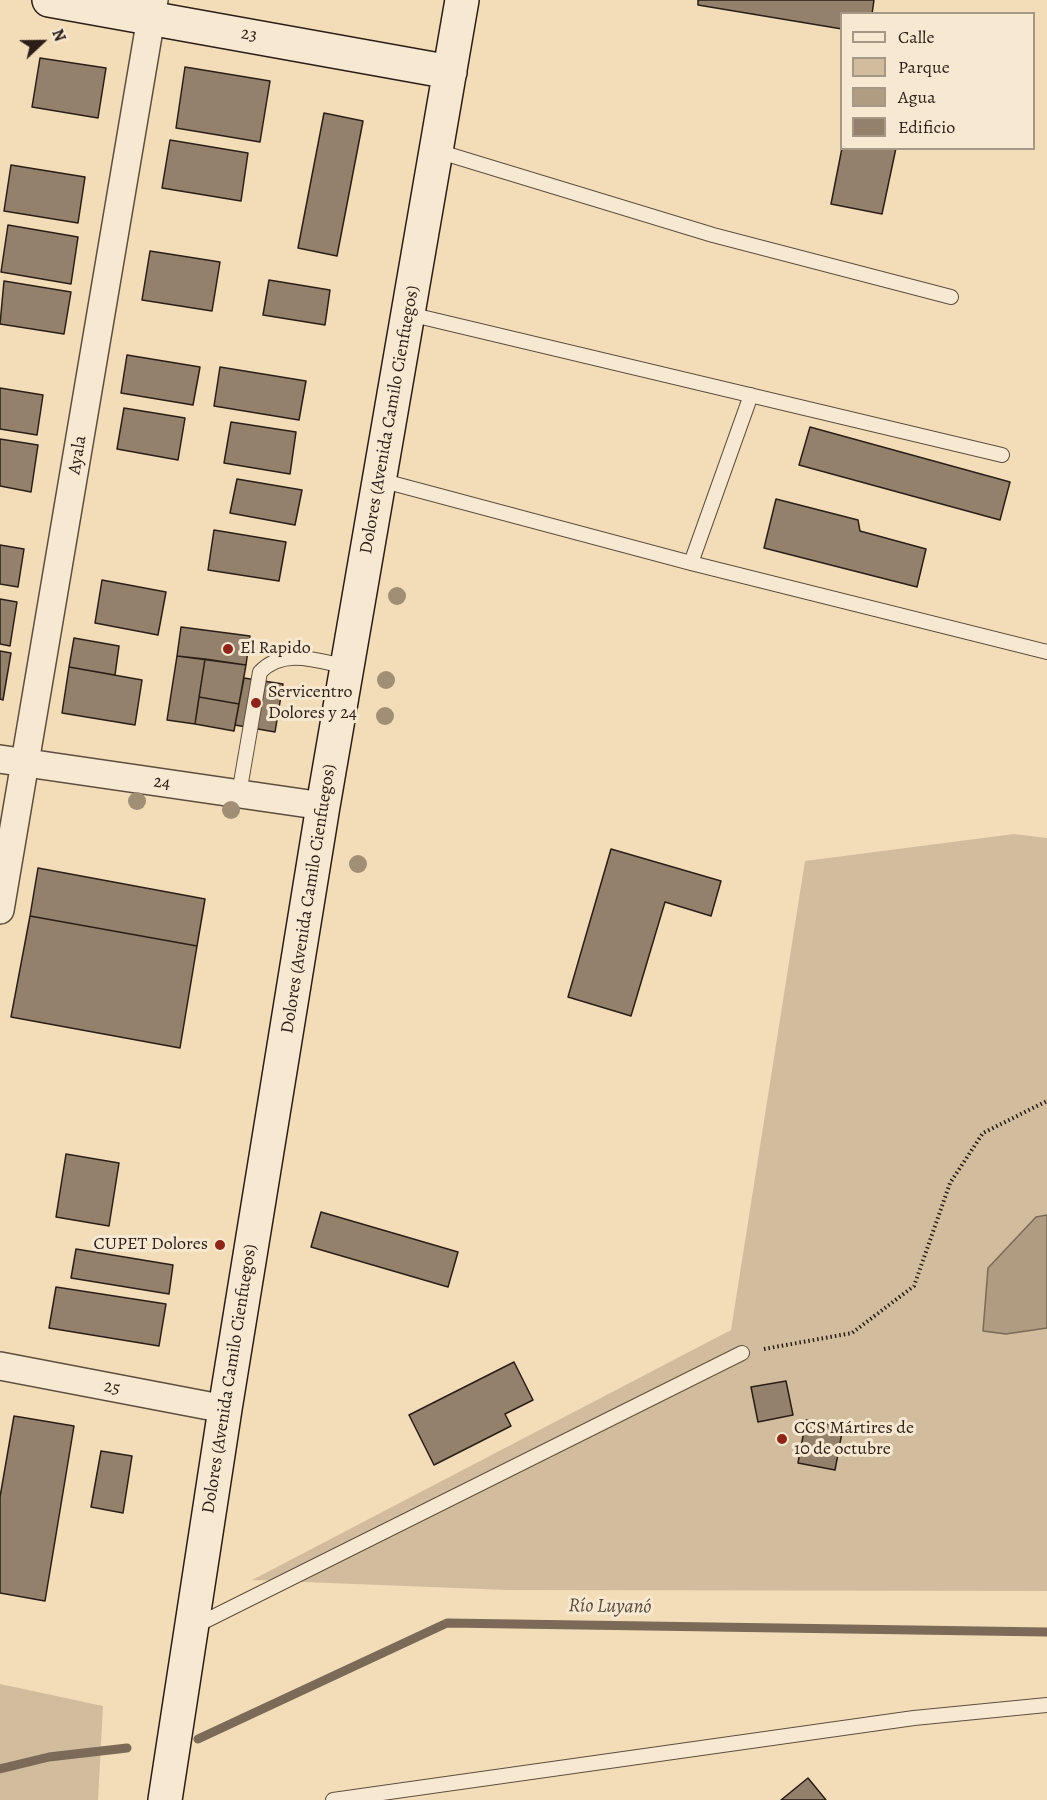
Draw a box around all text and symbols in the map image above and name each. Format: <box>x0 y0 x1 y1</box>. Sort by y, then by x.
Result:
north arrow <box>12 12 72 72</box>
legend <box>840 12 1035 150</box>
street label: 23 <box>239 23 259 47</box>
text: Calle <box>898 25 935 49</box>
text: N <box>46 26 71 45</box>
text: Parque <box>898 55 950 79</box>
text: Agua <box>898 85 936 109</box>
text: Edificio <box>898 115 955 139</box>
street label: Dolores (Avenida Camilo Cienfuegos) <box>356 284 424 556</box>
street label: Ayala <box>64 434 92 476</box>
place label: El Rapido <box>240 638 311 660</box>
marker: El Rapido <box>221 642 235 656</box>
place label: Servicentro Dolores y 24 <box>268 682 357 724</box>
marker: Servicentro Dolores y 24 <box>249 696 263 710</box>
street label: Dolores (Avenida Camilo Cienfuegos) <box>277 763 341 1035</box>
street label: 24 <box>152 771 172 795</box>
place label: CUPET Dolores <box>94 1234 208 1256</box>
marker: CUPET Dolores <box>213 1238 227 1252</box>
street label: Dolores (Avenida Camilo Cienfuegos) <box>198 1243 262 1515</box>
street label: 25 <box>102 1376 122 1400</box>
place label: CCS Mártires de 10 de octubre <box>794 1418 914 1460</box>
marker: CCS Mártires de 10 de octubre <box>775 1432 789 1446</box>
water label: Río Luyanó <box>568 1594 652 1620</box>

